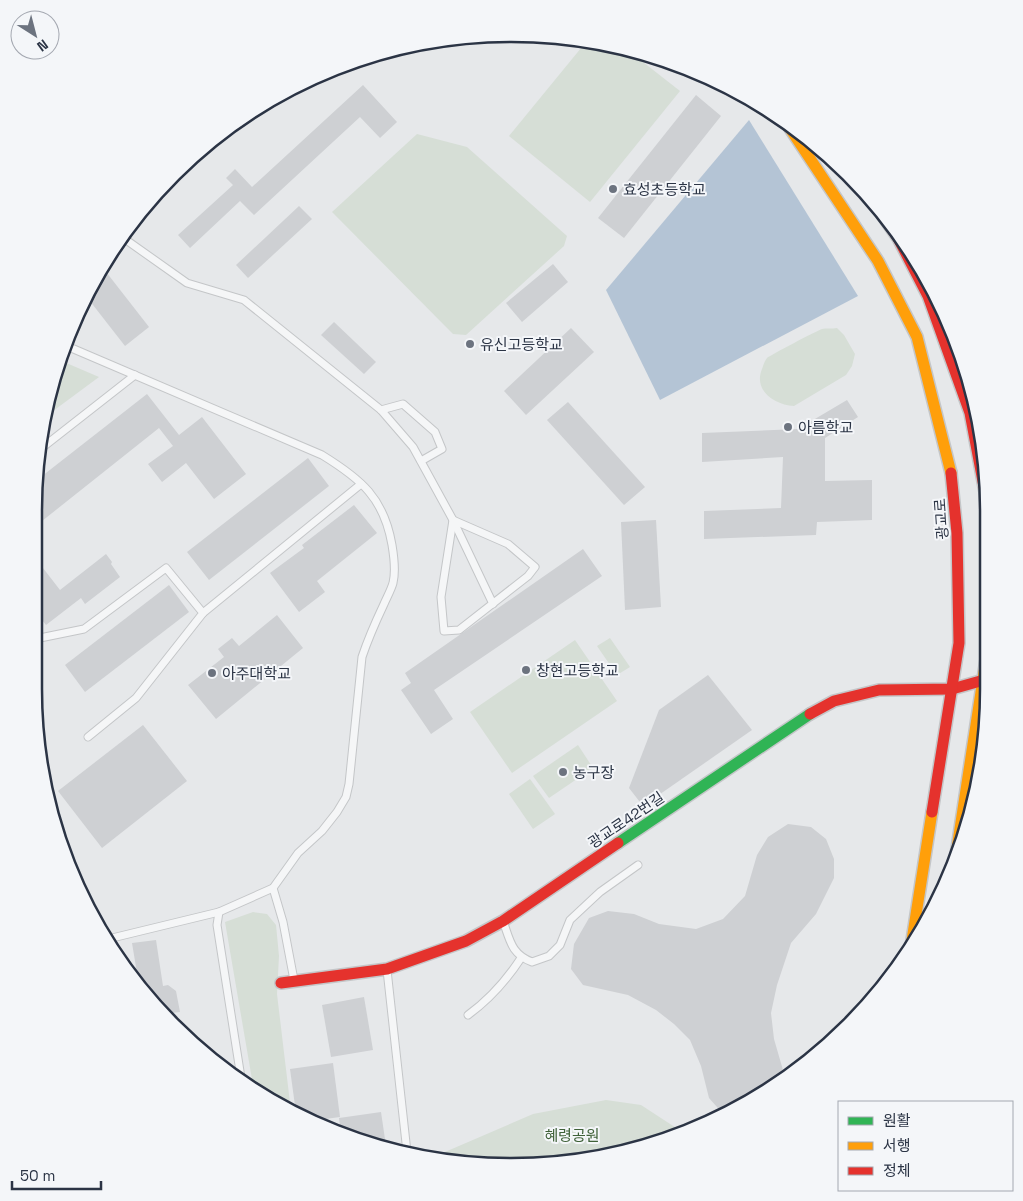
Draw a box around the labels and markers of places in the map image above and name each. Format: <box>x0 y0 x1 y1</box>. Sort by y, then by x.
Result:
place label: 효성초등학교 <box>623 180 706 199</box>
marker: 효성초등학교 <box>607 183 619 195</box>
place label: 유신고등학교 <box>480 335 563 354</box>
marker: 유신고등학교 <box>464 338 476 350</box>
place label: 아름학교 <box>798 418 853 437</box>
marker: 아름학교 <box>782 421 794 433</box>
place label: 창현고등학교 <box>536 661 619 680</box>
place label: 아주대학교 <box>222 664 291 683</box>
marker: 창현고등학교 <box>520 664 532 676</box>
marker: 아주대학교 <box>206 667 218 679</box>
place label: 농구장 <box>573 763 615 782</box>
marker: 농구장 <box>557 766 569 778</box>

